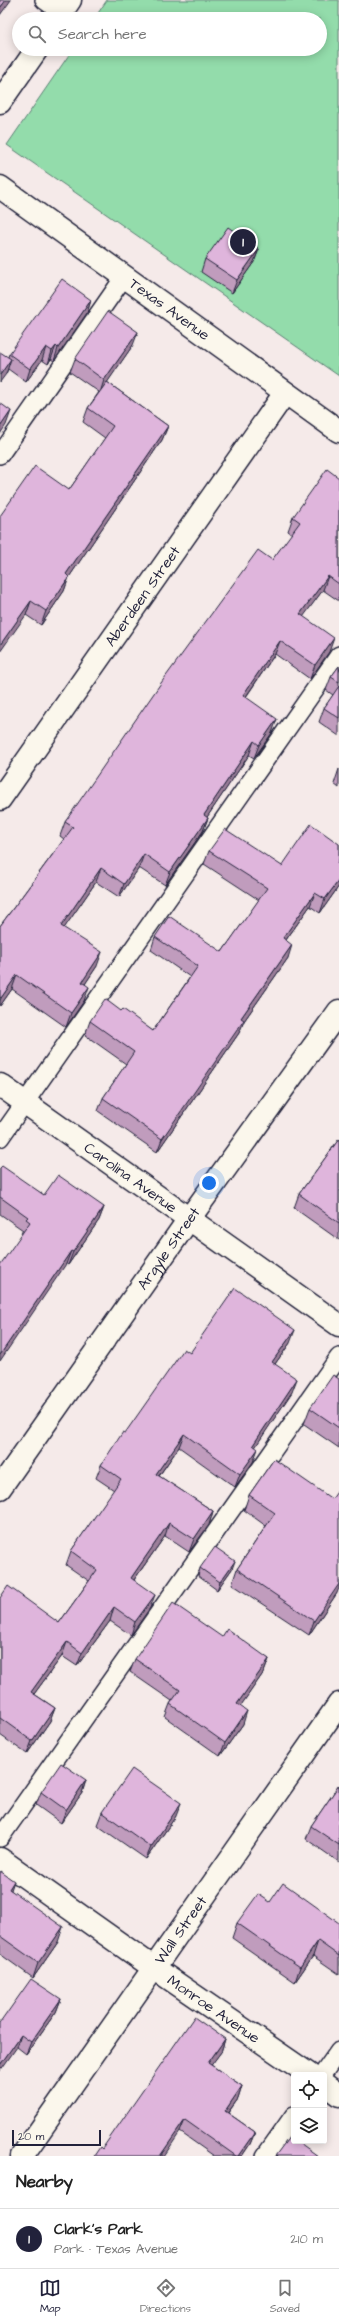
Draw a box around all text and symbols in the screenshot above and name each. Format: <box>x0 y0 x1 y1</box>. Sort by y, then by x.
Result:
search box <box>12 12 327 56</box>
icon: search <box>26 23 48 45</box>
text: Search here <box>58 24 147 45</box>
pin: 1 <box>230 227 256 257</box>
street label: Texas Avenue <box>125 273 214 345</box>
street label: Aberdeen Street <box>100 542 185 650</box>
street label: Carolina Avenue <box>80 1137 181 1218</box>
your location <box>199 1173 219 1193</box>
street label: Argyle Street <box>132 1203 205 1294</box>
street label: Wall Street <box>149 1892 212 1968</box>
street label: Monroe Avenue <box>163 1970 264 2048</box>
map controls <box>291 2072 327 2144</box>
button: locate <box>291 2072 327 2108</box>
button: layers <box>291 2108 327 2144</box>
scale bar <box>12 2128 101 2147</box>
text: 20 m <box>18 2129 44 2144</box>
text: Nearby <box>16 2170 73 2194</box>
text: Clark's Park <box>54 2219 143 2240</box>
text: 1 <box>28 2230 30 2248</box>
text: 210 m <box>290 2230 323 2248</box>
text: Park · Texas Avenue <box>54 2240 178 2258</box>
tab: Map <box>39 2277 61 2316</box>
tab: Directions <box>140 2277 191 2316</box>
tab: Saved <box>270 2277 300 2316</box>

